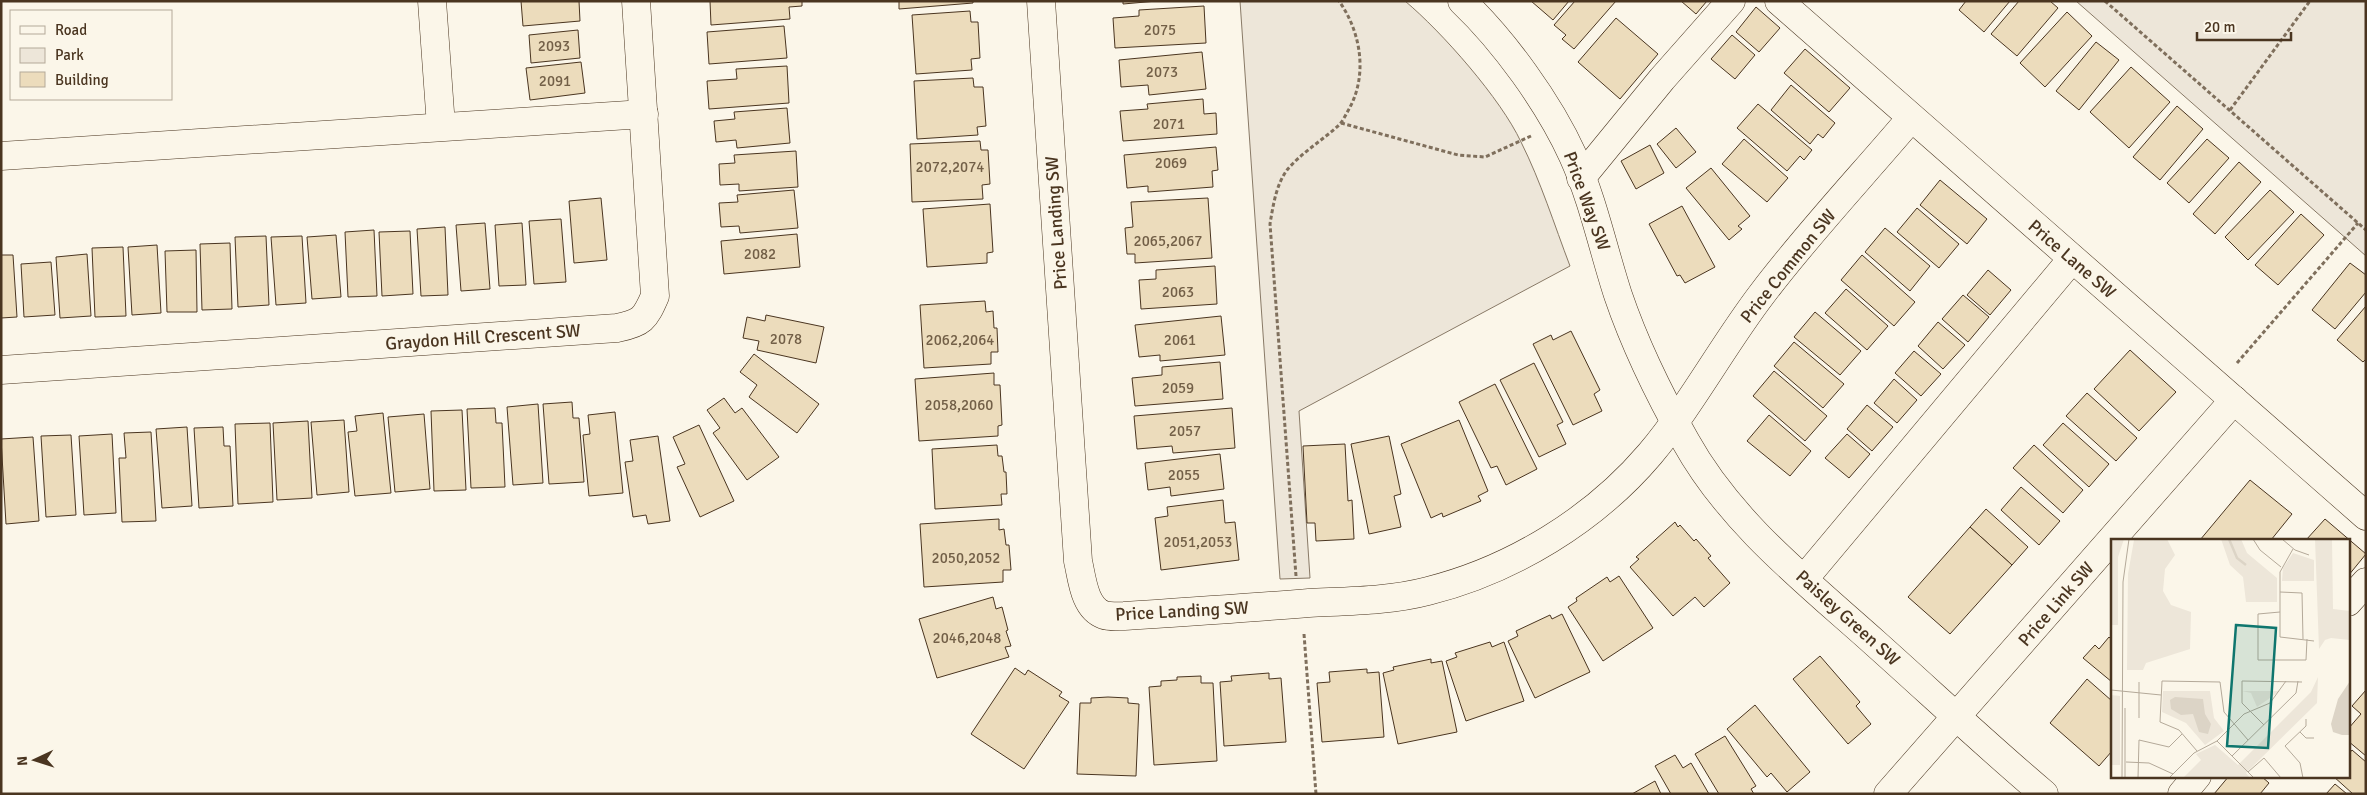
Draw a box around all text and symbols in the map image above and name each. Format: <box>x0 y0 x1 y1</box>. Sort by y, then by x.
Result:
legend <box>10 10 172 100</box>
scale bar <box>2197 10 2291 42</box>
text: 20 m <box>2204 18 2235 36</box>
text: Road <box>55 21 87 39</box>
house number: 2075 <box>1144 21 1176 39</box>
house number: 2093 <box>538 37 570 55</box>
text: Park <box>55 46 84 64</box>
house number: 2073 <box>1146 63 1178 81</box>
text: Building <box>55 71 109 89</box>
house number: 2091 <box>539 72 571 90</box>
house number: 2071 <box>1153 115 1185 133</box>
street label: Price Way SW <box>1559 148 1615 254</box>
house number: 2069 <box>1155 154 1187 172</box>
street label: Price Landing SW <box>1040 155 1072 291</box>
house number: 2072,2074 <box>916 158 984 176</box>
street label: Price Common SW <box>1735 205 1841 327</box>
street label: Price Lane SW <box>2024 215 2120 303</box>
house number: 2065,2067 <box>1134 232 1202 250</box>
house number: 2082 <box>744 245 776 263</box>
house number: 2063 <box>1162 283 1194 301</box>
street label: Graydon Hill Crescent SW <box>385 319 581 355</box>
house number: 2078 <box>770 330 802 348</box>
house number: 2062,2064 <box>926 331 994 349</box>
house number: 2061 <box>1164 331 1196 349</box>
house number: 2059 <box>1162 379 1194 397</box>
house number: 2058,2060 <box>925 396 993 414</box>
house number: 2057 <box>1169 422 1201 440</box>
house number: 2055 <box>1168 466 1200 484</box>
house number: 2051,2053 <box>1164 533 1232 551</box>
inset map <box>2111 539 2350 778</box>
house number: 2050,2052 <box>932 549 1000 567</box>
street label: Price Link SW <box>2013 557 2099 651</box>
street label: Paisley Green SW <box>1791 565 1905 671</box>
street label: Price Landing SW <box>1115 597 1249 625</box>
house number: 2046,2048 <box>933 629 1001 647</box>
north arrow <box>10 735 60 785</box>
text: N <box>14 755 31 766</box>

